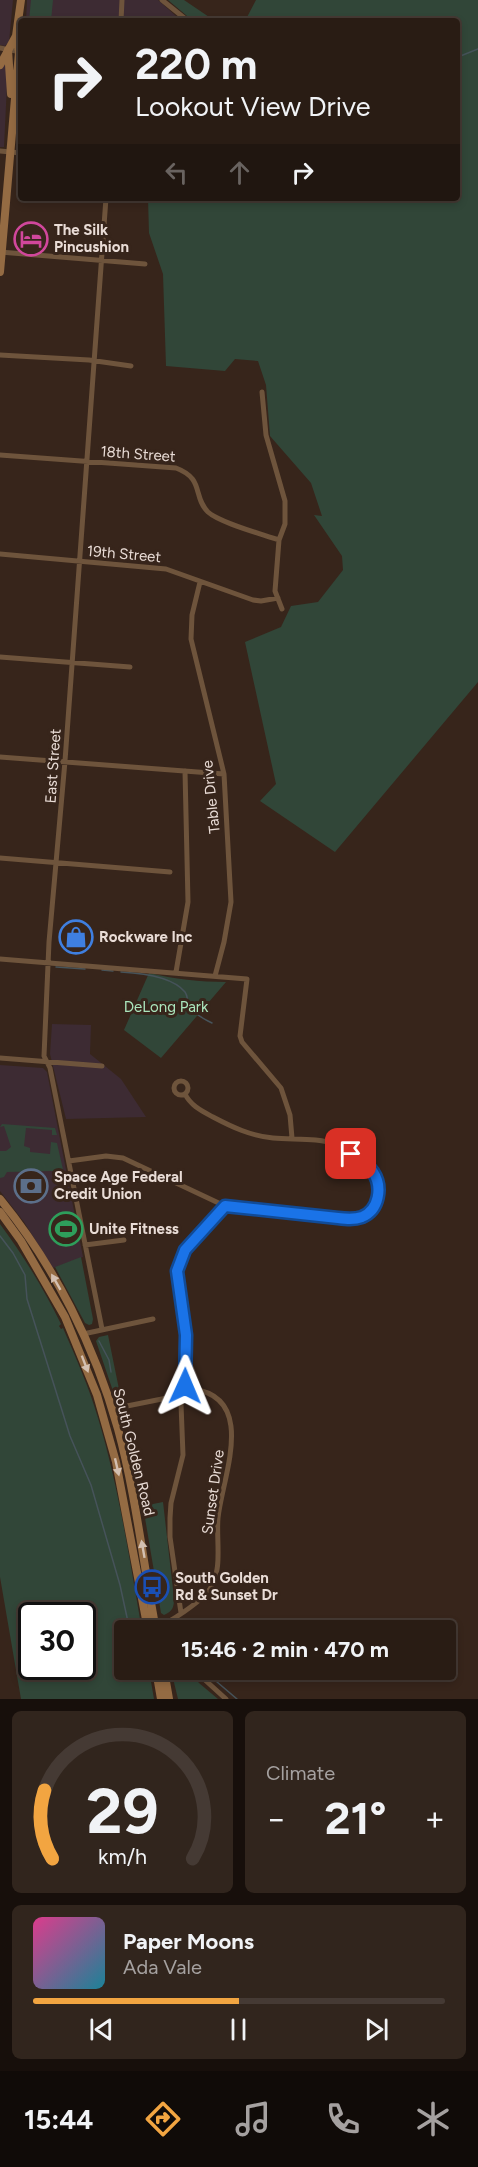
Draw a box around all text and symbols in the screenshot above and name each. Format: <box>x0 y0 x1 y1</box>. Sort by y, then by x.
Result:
text: 220 m <box>135 39 257 90</box>
icon: right <box>36 42 114 120</box>
text: Lookout View Drive <box>135 90 370 123</box>
icon: left <box>160 156 193 189</box>
icon: ahead <box>223 156 256 189</box>
icon: right <box>286 156 319 189</box>
hotel icon: The Silk Pincushion <box>13 221 49 257</box>
place label: The Silk Pincushion <box>54 221 129 256</box>
street label: 18th Street <box>100 442 176 466</box>
street label: 19th Street <box>86 542 162 566</box>
street label: East Street <box>41 728 65 804</box>
street label: Table Drive <box>198 759 224 835</box>
shop icon: Rockware Inc <box>58 919 94 955</box>
place label: Rockware Inc <box>99 928 193 946</box>
park label: DeLong Park <box>124 998 209 1016</box>
pin <box>325 1128 376 1179</box>
icon: arrive <box>334 1137 367 1170</box>
bank icon: Space Age Federal Credit Union <box>13 1168 49 1204</box>
place label: Space Age Federal Credit Union <box>54 1168 183 1203</box>
sports icon: Unite Fitness <box>48 1211 84 1247</box>
place label: Unite Fitness <box>89 1220 179 1238</box>
one-way arrow <box>51 1273 61 1290</box>
position arrow <box>153 1354 217 1418</box>
one-way arrow <box>81 1355 90 1373</box>
street label: South Golden Road <box>109 1386 159 1518</box>
street label: Sunset Drive <box>198 1449 228 1535</box>
one-way arrow <box>113 1457 122 1476</box>
one-way arrow <box>138 1540 147 1559</box>
bus stop icon: South Golden Rd & Sunset Dr <box>134 1569 170 1605</box>
place label: South Golden Rd & Sunset Dr <box>175 1569 278 1604</box>
speed limit sign: 30 <box>18 1602 96 1680</box>
text: 15:46 · 2 min · 470 m <box>181 1636 389 1663</box>
text: Climate <box>266 1761 335 1785</box>
text: 29 <box>86 1774 159 1849</box>
text: 21° <box>324 1791 387 1845</box>
text: − <box>266 1799 287 1838</box>
text: + <box>424 1799 445 1838</box>
text: km/h <box>98 1844 147 1869</box>
text: Paper Moons <box>123 1928 254 1955</box>
text: Ada Vale <box>123 1955 202 1979</box>
icon: previous <box>85 2013 118 2046</box>
icon: pause <box>222 2013 255 2046</box>
icon: next <box>360 2013 393 2046</box>
icon: directions <box>142 2098 184 2140</box>
icon: music <box>232 2098 274 2140</box>
icon: phone <box>322 2098 364 2140</box>
icon: climate <box>412 2098 454 2140</box>
text: 15:44 <box>24 2103 93 2136</box>

